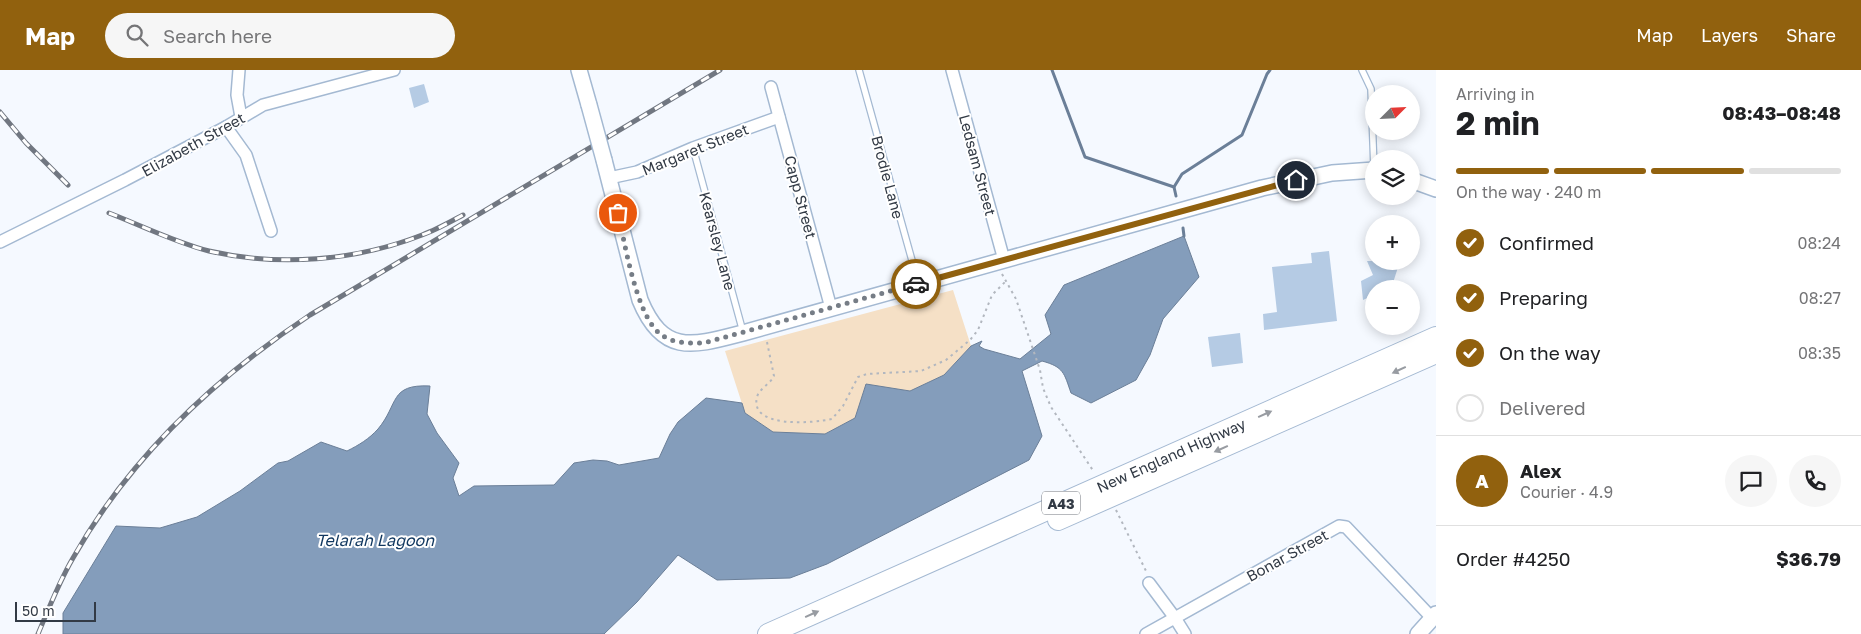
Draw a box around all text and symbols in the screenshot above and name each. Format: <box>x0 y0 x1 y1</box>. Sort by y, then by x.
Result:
search box <box>105 13 455 58</box>
text: Map <box>25 21 75 50</box>
icon: search <box>123 21 151 49</box>
text: Search here <box>163 24 272 47</box>
text: Map <box>1636 24 1673 46</box>
text: Layers <box>1701 24 1758 46</box>
text: Share <box>1786 24 1836 46</box>
text: Arriving in <box>1456 84 1535 104</box>
north arrow <box>1365 85 1420 140</box>
map controls <box>1365 85 1420 335</box>
text: 08:43–08:48 <box>1722 101 1841 124</box>
text: 2 min <box>1456 104 1540 142</box>
street label: Elizabeth Street <box>138 108 248 180</box>
street label: Ledsam Street <box>956 112 1000 218</box>
street label: Margaret Street <box>639 119 751 179</box>
street label: Brodie Lane <box>868 133 908 221</box>
button: layers <box>1365 150 1420 205</box>
street label: Capp Street <box>781 153 821 241</box>
pin <box>1275 159 1317 201</box>
icon: home <box>1282 166 1310 194</box>
text: On the way · 240 m <box>1456 182 1601 202</box>
street label: Kearsley Lane <box>696 190 740 293</box>
pin <box>597 192 639 234</box>
icon: bag <box>604 199 632 227</box>
button: + <box>1365 215 1420 270</box>
icon: check <box>1456 229 1484 257</box>
text: Confirmed <box>1499 231 1594 254</box>
text: 08:24 <box>1797 233 1841 253</box>
courier <box>891 259 941 309</box>
icon: car <box>902 270 930 298</box>
button: − <box>1365 280 1420 335</box>
icon: check <box>1456 284 1484 312</box>
text: Preparing <box>1499 286 1588 309</box>
text: 08:27 <box>1799 288 1841 308</box>
icon: check <box>1456 339 1484 367</box>
text: On the way <box>1499 341 1601 364</box>
text: 08:35 <box>1798 343 1841 363</box>
one-way arrow <box>1392 367 1406 375</box>
text: Delivered <box>1499 396 1586 419</box>
one-way arrow <box>1258 409 1272 417</box>
street label: New England Highway <box>1094 414 1249 496</box>
one-way arrow <box>1214 446 1228 454</box>
button: chat <box>1725 455 1777 507</box>
button: phone <box>1789 455 1841 507</box>
text: Alex <box>1520 459 1561 482</box>
text: A <box>1475 469 1489 492</box>
text: Courier · 4.9 <box>1520 482 1613 502</box>
road number: A43 <box>1042 492 1080 514</box>
street label: Bonar Street <box>1243 525 1331 585</box>
water label: Telarah Lagoon <box>316 530 435 550</box>
text: Order #4250 <box>1456 547 1570 570</box>
text: $36.79 <box>1776 547 1841 570</box>
scale bar <box>15 599 96 622</box>
text: 50 m <box>22 602 55 619</box>
one-way arrow <box>805 610 819 618</box>

